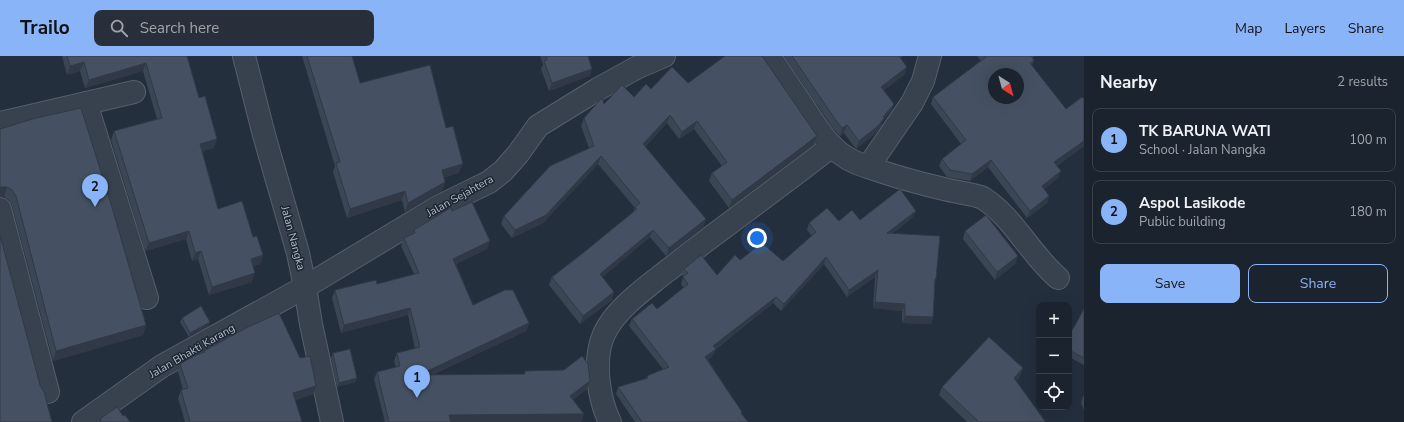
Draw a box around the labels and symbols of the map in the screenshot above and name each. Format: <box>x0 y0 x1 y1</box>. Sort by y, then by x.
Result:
north arrow <box>988 68 1024 104</box>
street label: Jalan Sejahtera <box>423 171 496 221</box>
pin: 2 <box>82 174 108 207</box>
street label: Jalan Nangka <box>277 203 309 272</box>
your location <box>747 228 767 248</box>
street label: Jalan Bhakti Karang <box>145 320 238 382</box>
pin: 1 <box>404 365 430 398</box>

